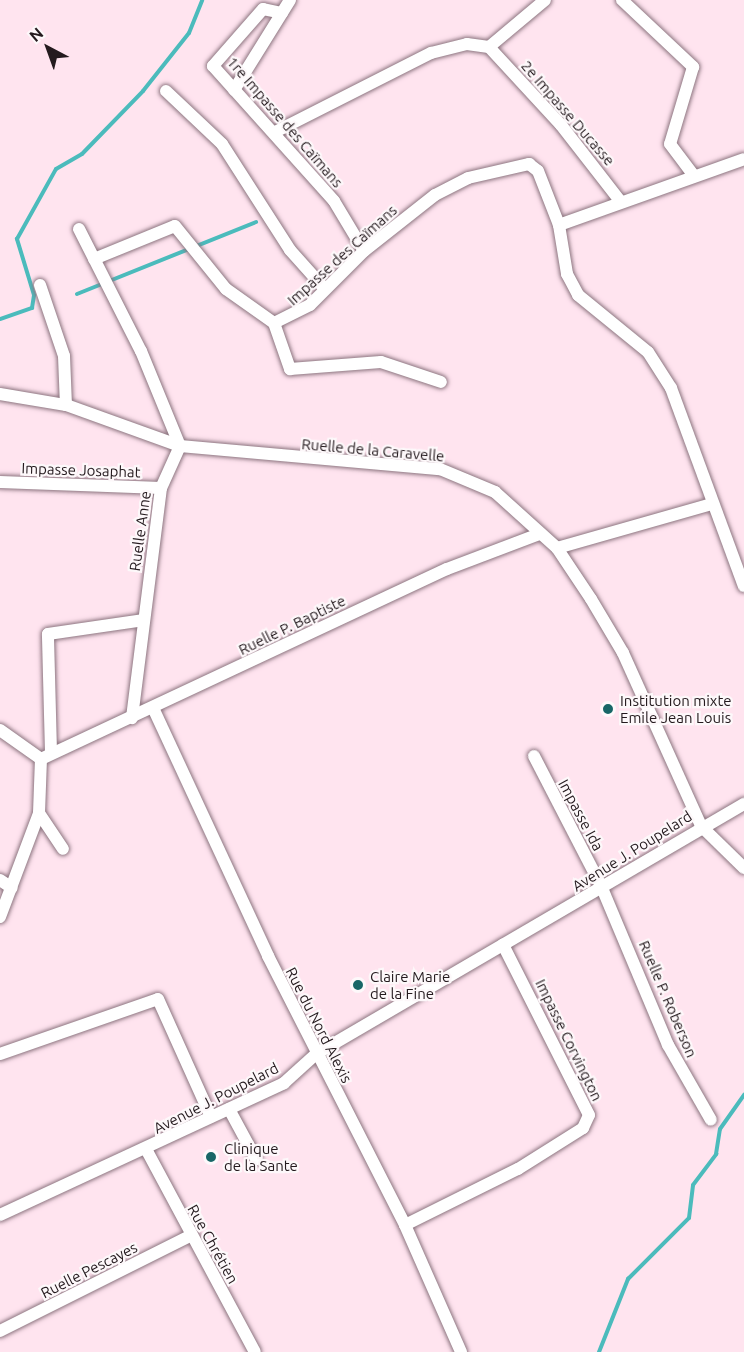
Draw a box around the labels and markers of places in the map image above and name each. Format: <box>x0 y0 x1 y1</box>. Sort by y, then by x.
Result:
place label: Institution mixte Emile Jean Louis <box>620 691 732 726</box>
marker: Institution mixte Emile Jean Louis <box>601 702 615 716</box>
place label: Claire Marie de la Fine <box>370 967 450 1002</box>
marker: Claire Marie de la Fine <box>351 978 365 992</box>
place label: Clinique de la Sante <box>224 1139 298 1174</box>
marker: Clinique de la Sante <box>202 1148 220 1166</box>

